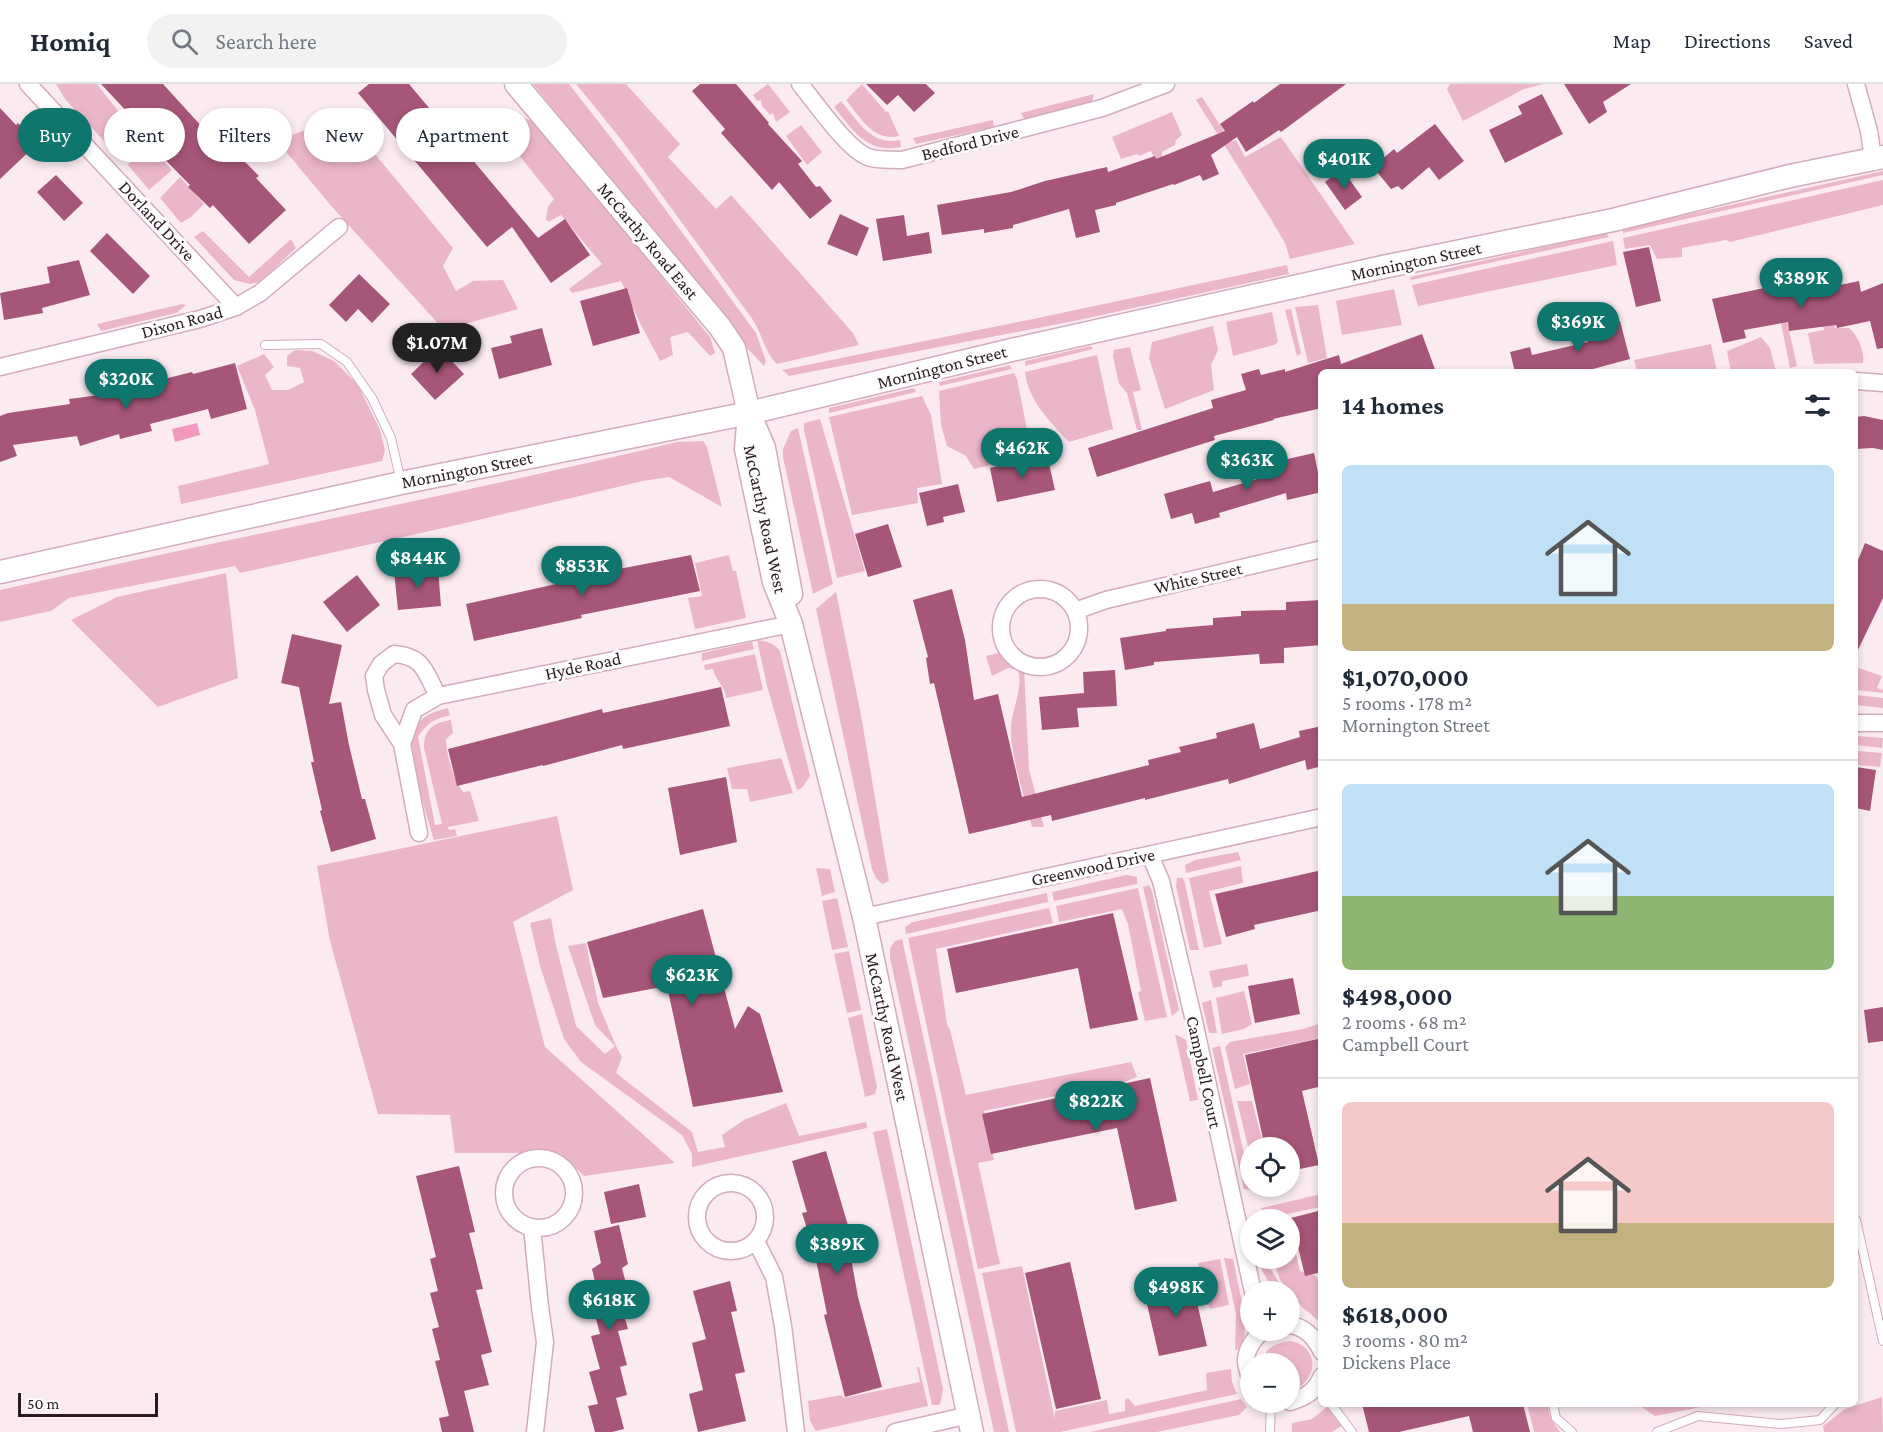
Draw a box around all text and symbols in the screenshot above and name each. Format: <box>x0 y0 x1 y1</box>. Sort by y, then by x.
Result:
search box <box>147 14 567 68</box>
icon: search <box>168 25 201 58</box>
text: Homiq <box>30 26 111 57</box>
text: Search here <box>216 29 317 54</box>
text: Map <box>1613 29 1651 53</box>
text: Directions <box>1684 29 1771 53</box>
text: Saved <box>1804 29 1853 53</box>
chip: Buy <box>18 108 92 162</box>
chip: Rent <box>104 108 185 162</box>
chip: Filters <box>197 108 292 162</box>
chip: New <box>304 108 384 162</box>
chip: Apartment <box>396 108 530 162</box>
street label: Bedford Drive <box>919 121 1021 165</box>
pin: $401K <box>1302 139 1386 190</box>
text: $401K <box>1317 147 1371 169</box>
street label: Dorland Drive <box>115 177 199 265</box>
street label: McCarthy Road East <box>593 179 703 304</box>
street label: Mornington Street <box>1349 237 1484 285</box>
pin: $389K <box>1759 258 1843 309</box>
text: $389K <box>1774 266 1828 288</box>
street label: Dixon Road <box>139 301 225 342</box>
pin: $369K <box>1536 302 1620 353</box>
text: $369K <box>1551 310 1605 332</box>
pin: $1.07M <box>388 323 486 374</box>
text: $1.07M <box>406 331 468 353</box>
street label: Mornington Street <box>875 341 1010 393</box>
pin: $320K <box>84 359 168 410</box>
text: $320K <box>99 367 153 389</box>
icon: filters <box>1801 389 1834 422</box>
text: 14 homes <box>1342 391 1444 420</box>
pin: $462K <box>980 428 1064 479</box>
text: $462K <box>995 436 1049 458</box>
pin: $363K <box>1205 440 1289 491</box>
street label: McCarthy Road West <box>739 443 791 596</box>
street label: Mornington Street <box>400 447 535 493</box>
text: $363K <box>1221 448 1273 470</box>
icon: home <box>1534 504 1642 612</box>
pin: $844K <box>376 538 460 589</box>
text: $844K <box>390 546 446 568</box>
pin: $853K <box>540 546 624 597</box>
text: $853K <box>555 554 609 576</box>
street label: White Street <box>1152 558 1245 598</box>
street label: Hyde Road <box>543 648 623 684</box>
text: $1,070,000 <box>1342 663 1469 692</box>
text: 5 rooms · 178 m² <box>1342 692 1472 714</box>
text: Mornington Street <box>1342 714 1490 736</box>
icon: home <box>1534 823 1642 931</box>
street label: Greenwood Drive <box>1029 844 1157 890</box>
street label: McCarthy Road West <box>861 951 913 1104</box>
pin: $623K <box>650 955 734 1006</box>
text: $623K <box>665 963 719 985</box>
text: $498,000 <box>1342 982 1453 1011</box>
text: 2 rooms · 68 m² <box>1342 1011 1467 1033</box>
street label: Campbell Court <box>1182 1014 1226 1131</box>
text: Campbell Court <box>1342 1033 1469 1055</box>
pin: $822K <box>1054 1081 1138 1132</box>
text: $822K <box>1069 1089 1123 1111</box>
map controls <box>1240 1137 1300 1413</box>
button: locate <box>1240 1137 1300 1197</box>
icon: home <box>1534 1141 1642 1249</box>
button: layers <box>1240 1209 1300 1269</box>
pin: $389K <box>795 1224 879 1275</box>
text: $389K <box>810 1232 864 1254</box>
pin: $498K <box>1134 1267 1218 1318</box>
text: $498K <box>1148 1275 1204 1297</box>
pin: $618K <box>567 1280 651 1331</box>
button: + <box>1240 1281 1300 1341</box>
text: $618K <box>583 1288 635 1310</box>
text: $618,000 <box>1342 1300 1448 1329</box>
text: 3 rooms · 80 m² <box>1342 1329 1468 1351</box>
text: Dickens Place <box>1342 1351 1451 1373</box>
button: − <box>1240 1353 1300 1413</box>
scale bar <box>18 1390 158 1418</box>
text: 50 m <box>27 1395 59 1412</box>

